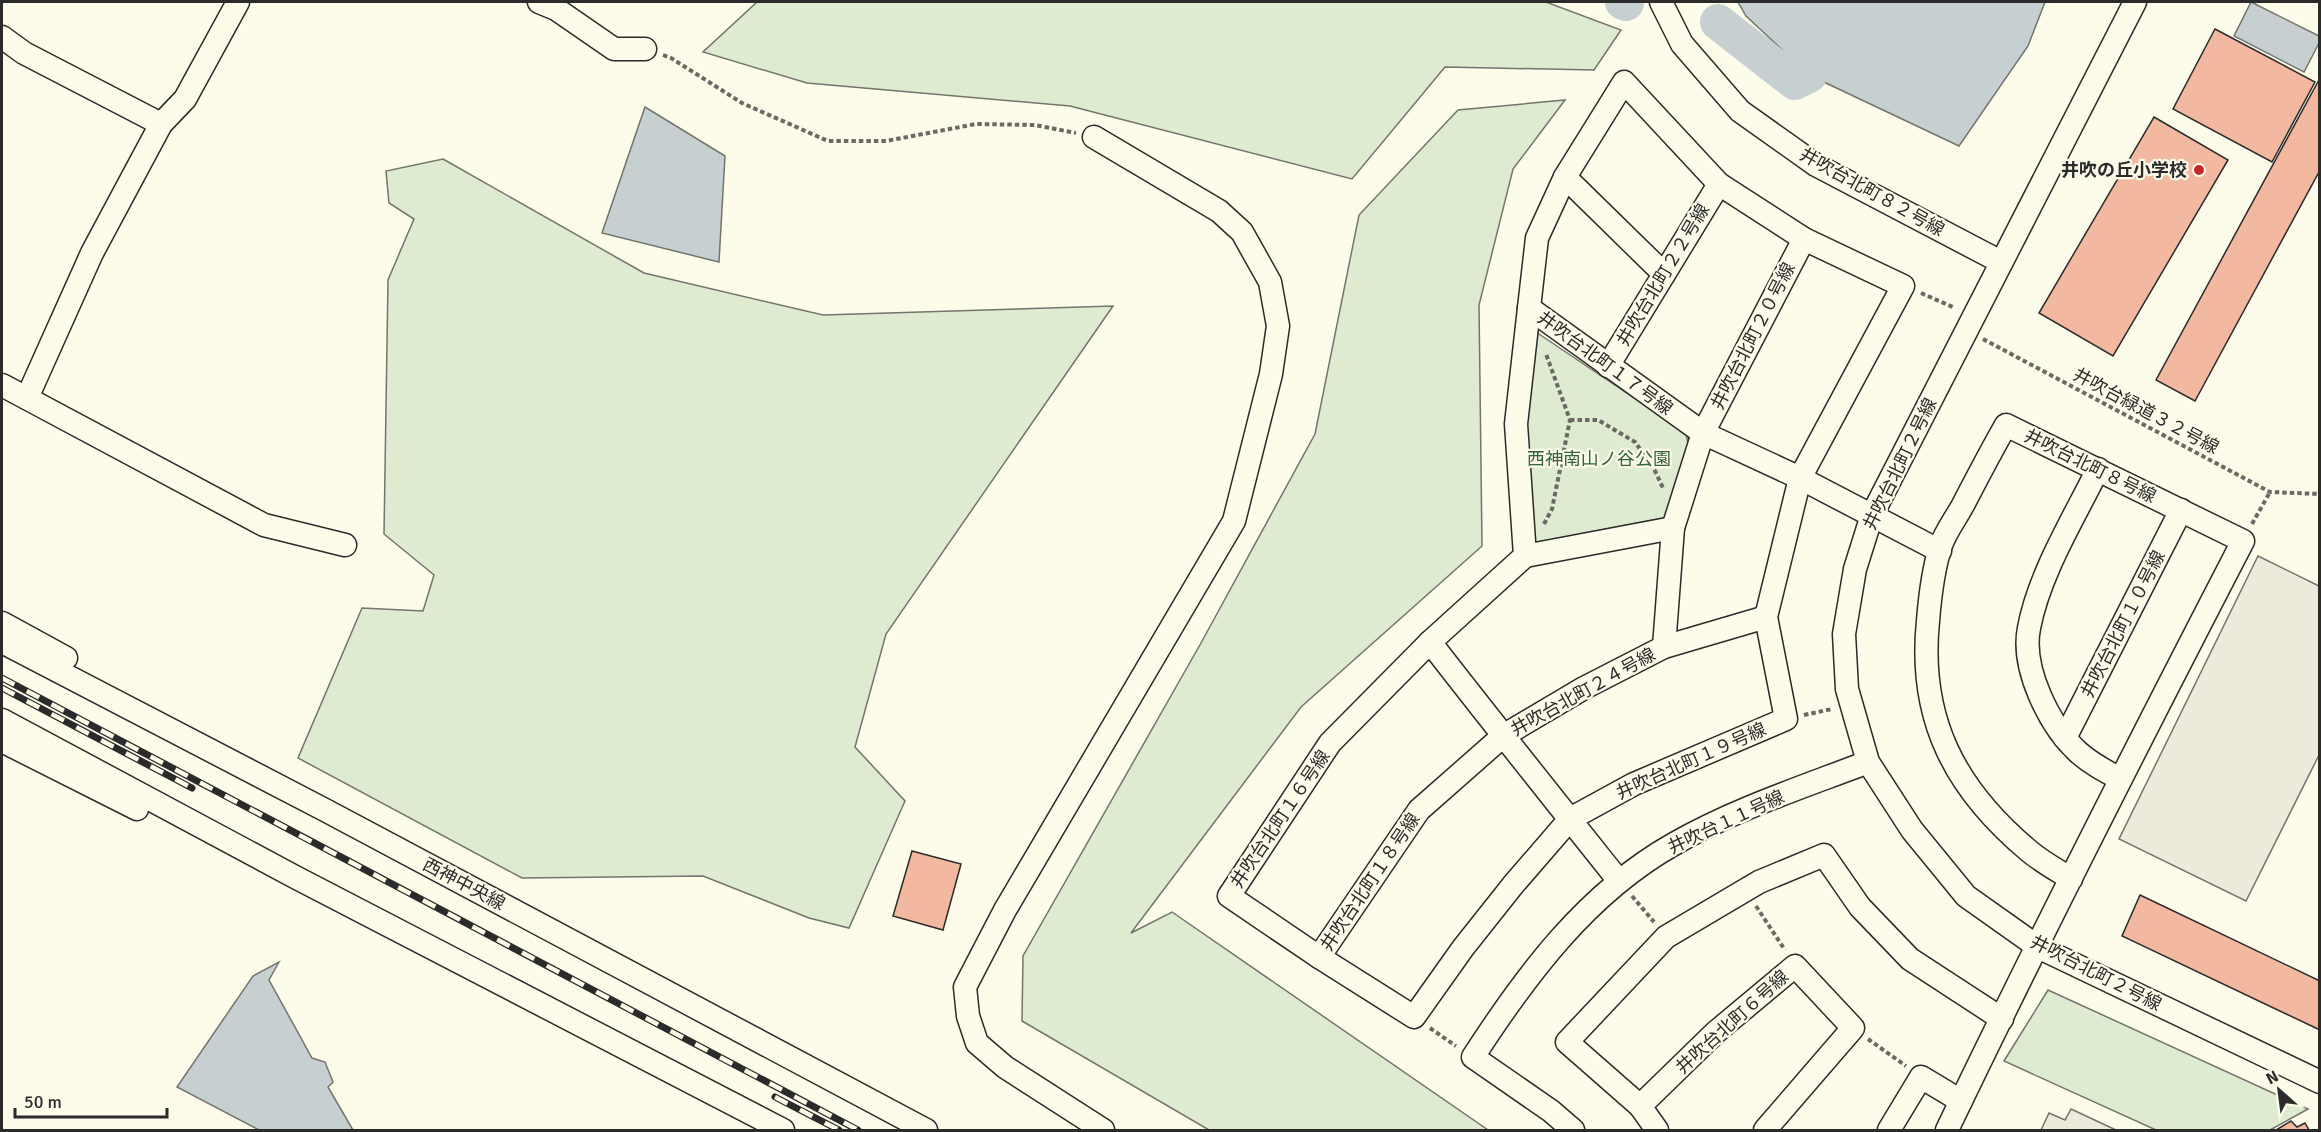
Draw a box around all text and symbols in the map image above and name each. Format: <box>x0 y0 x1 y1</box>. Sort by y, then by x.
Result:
street label: 井吹台北町８２号線 <box>1796 143 1948 241</box>
place label: 井吹の丘小学校 <box>2061 159 2187 181</box>
marker: 井吹の丘小学校 <box>2192 163 2206 177</box>
street label: 井吹台北町２２号線 <box>1612 200 1714 350</box>
street label: 井吹台北町２０号線 <box>1706 259 1800 413</box>
street label: 井吹台北町１７号線 <box>1533 306 1677 420</box>
street label: 井吹台緑道３２号線 <box>2069 363 2223 459</box>
street label: 井吹台北町２号線 <box>1859 394 1941 534</box>
street label: 井吹台北町８号線 <box>2020 425 2160 507</box>
park label: 西神南山ノ谷公園 <box>1527 448 1671 470</box>
street label: 井吹台北町１０号線 <box>2076 547 2170 701</box>
street label: 井吹台北町２４号線 <box>1507 643 1659 741</box>
street label: 井吹台北町１９号線 <box>1613 718 1769 804</box>
street label: 井吹台北町１６号線 <box>1226 746 1334 892</box>
street label: 井吹台１１号線 <box>1664 785 1788 859</box>
street label: 井吹台北町１８号線 <box>1316 809 1424 955</box>
street label: 西神中央線 <box>419 853 509 915</box>
street label: 井吹台北町２号線 <box>2027 931 2165 1015</box>
street label: 井吹台北町６号線 <box>1671 966 1793 1078</box>
north arrow <box>2249 1060 2309 1120</box>
text: N <box>2263 1066 2282 1089</box>
scale bar <box>15 1081 166 1119</box>
text: 50 m <box>24 1091 62 1113</box>

